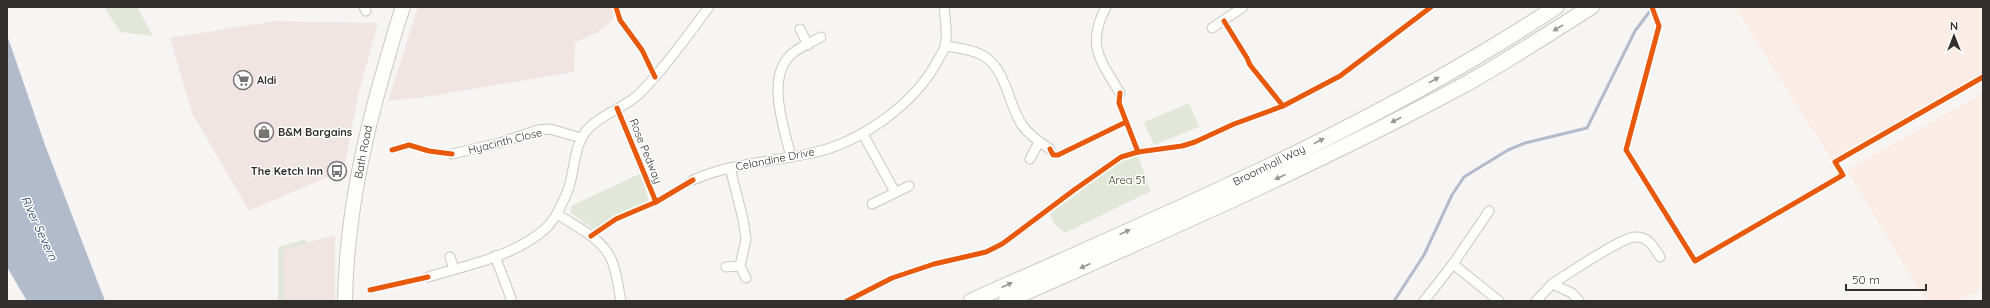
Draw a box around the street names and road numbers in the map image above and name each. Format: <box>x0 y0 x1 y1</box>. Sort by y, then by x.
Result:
street label: Rose Pedway <box>627 116 665 186</box>
street label: Bath Road <box>351 124 375 180</box>
street label: Hyacinth Close <box>467 125 543 157</box>
street label: Broomhall Way <box>1230 141 1308 189</box>
street label: Celandine Drive <box>734 144 816 174</box>

